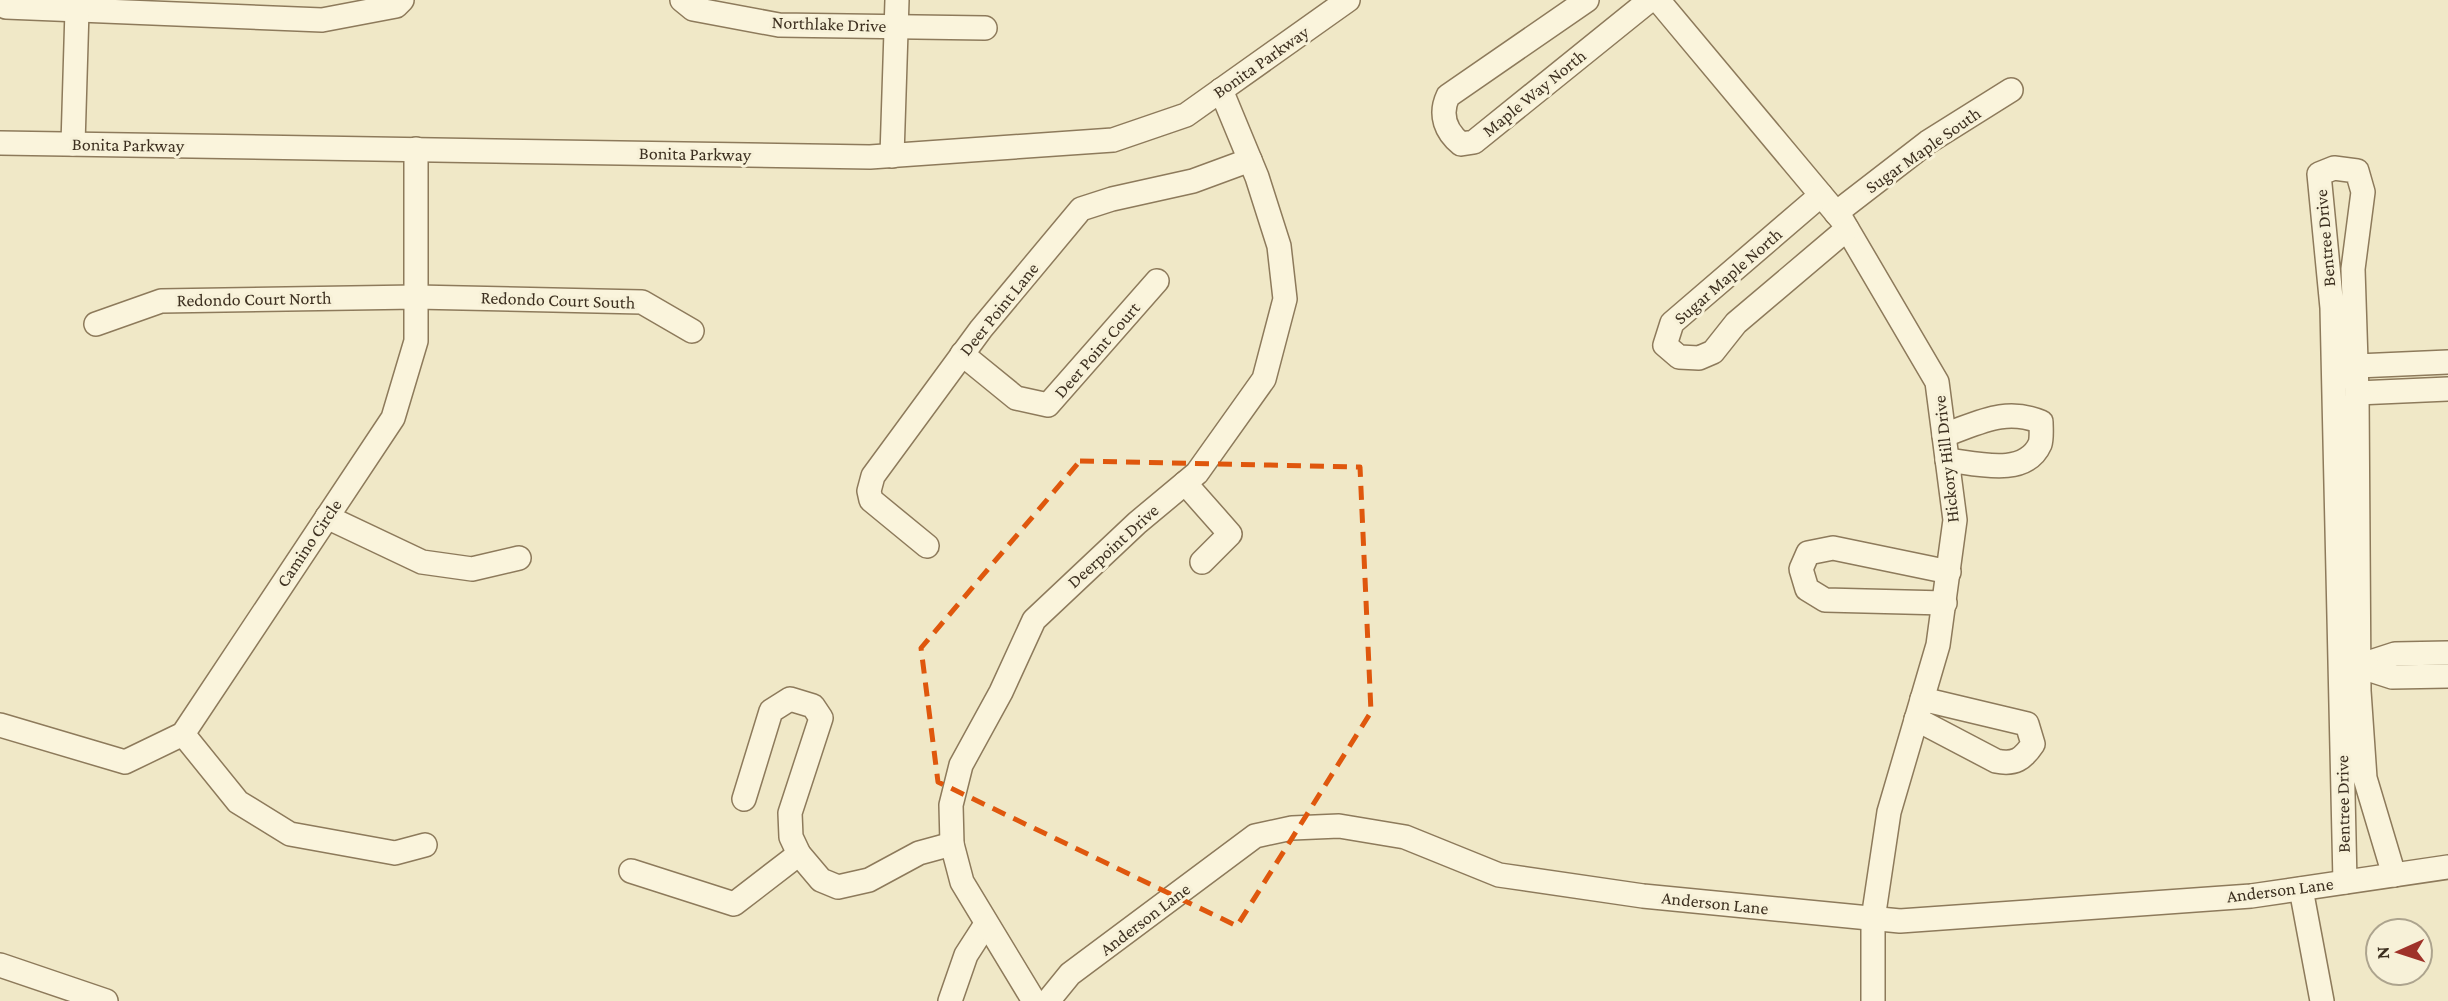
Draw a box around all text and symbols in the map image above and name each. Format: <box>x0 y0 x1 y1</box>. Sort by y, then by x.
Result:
street label: Northlake Drive <box>771 12 887 36</box>
street label: Bonita Parkway <box>1209 21 1313 102</box>
street label: Maple Way North <box>1478 45 1590 141</box>
street label: Sugar Maple South <box>1862 103 1985 197</box>
street label: Bonita Parkway <box>72 134 185 156</box>
street label: Bonita Parkway <box>639 143 752 165</box>
street label: Bentree Drive <box>2311 188 2339 288</box>
street label: Sugar Maple North <box>1670 224 1786 328</box>
street label: Deer Point Lane <box>955 258 1043 360</box>
street label: Redondo Court South <box>480 287 636 313</box>
street label: Redondo Court North <box>176 288 332 310</box>
street label: Deer Point Court <box>1050 297 1145 402</box>
street label: Hickory Hill Drive <box>1929 394 1963 524</box>
street label: Camino Circle <box>272 495 346 591</box>
street label: Deerpoint Drive <box>1063 500 1163 592</box>
street label: Bentree Drive <box>2332 755 2354 853</box>
street label: Anderson Lane <box>2225 874 2335 906</box>
street label: Anderson Lane <box>1096 879 1194 959</box>
street label: Anderson Lane <box>1660 887 1770 919</box>
north arrow <box>2364 917 2434 987</box>
text: N <box>2372 946 2393 960</box>

